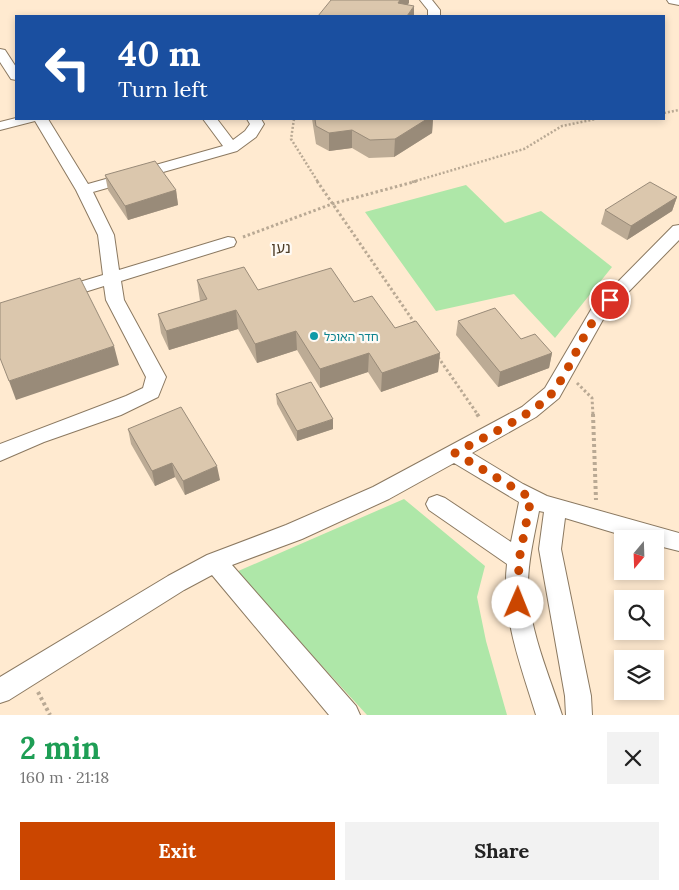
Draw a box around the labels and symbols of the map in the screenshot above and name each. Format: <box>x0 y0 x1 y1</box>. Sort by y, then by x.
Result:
district label: נען <box>271 238 291 257</box>
pin <box>589 279 631 321</box>
place label: חדר האוכל <box>324 329 379 344</box>
marker: חדר האוכל <box>308 330 320 342</box>
north arrow <box>614 530 664 580</box>
position arrow <box>491 576 543 628</box>

